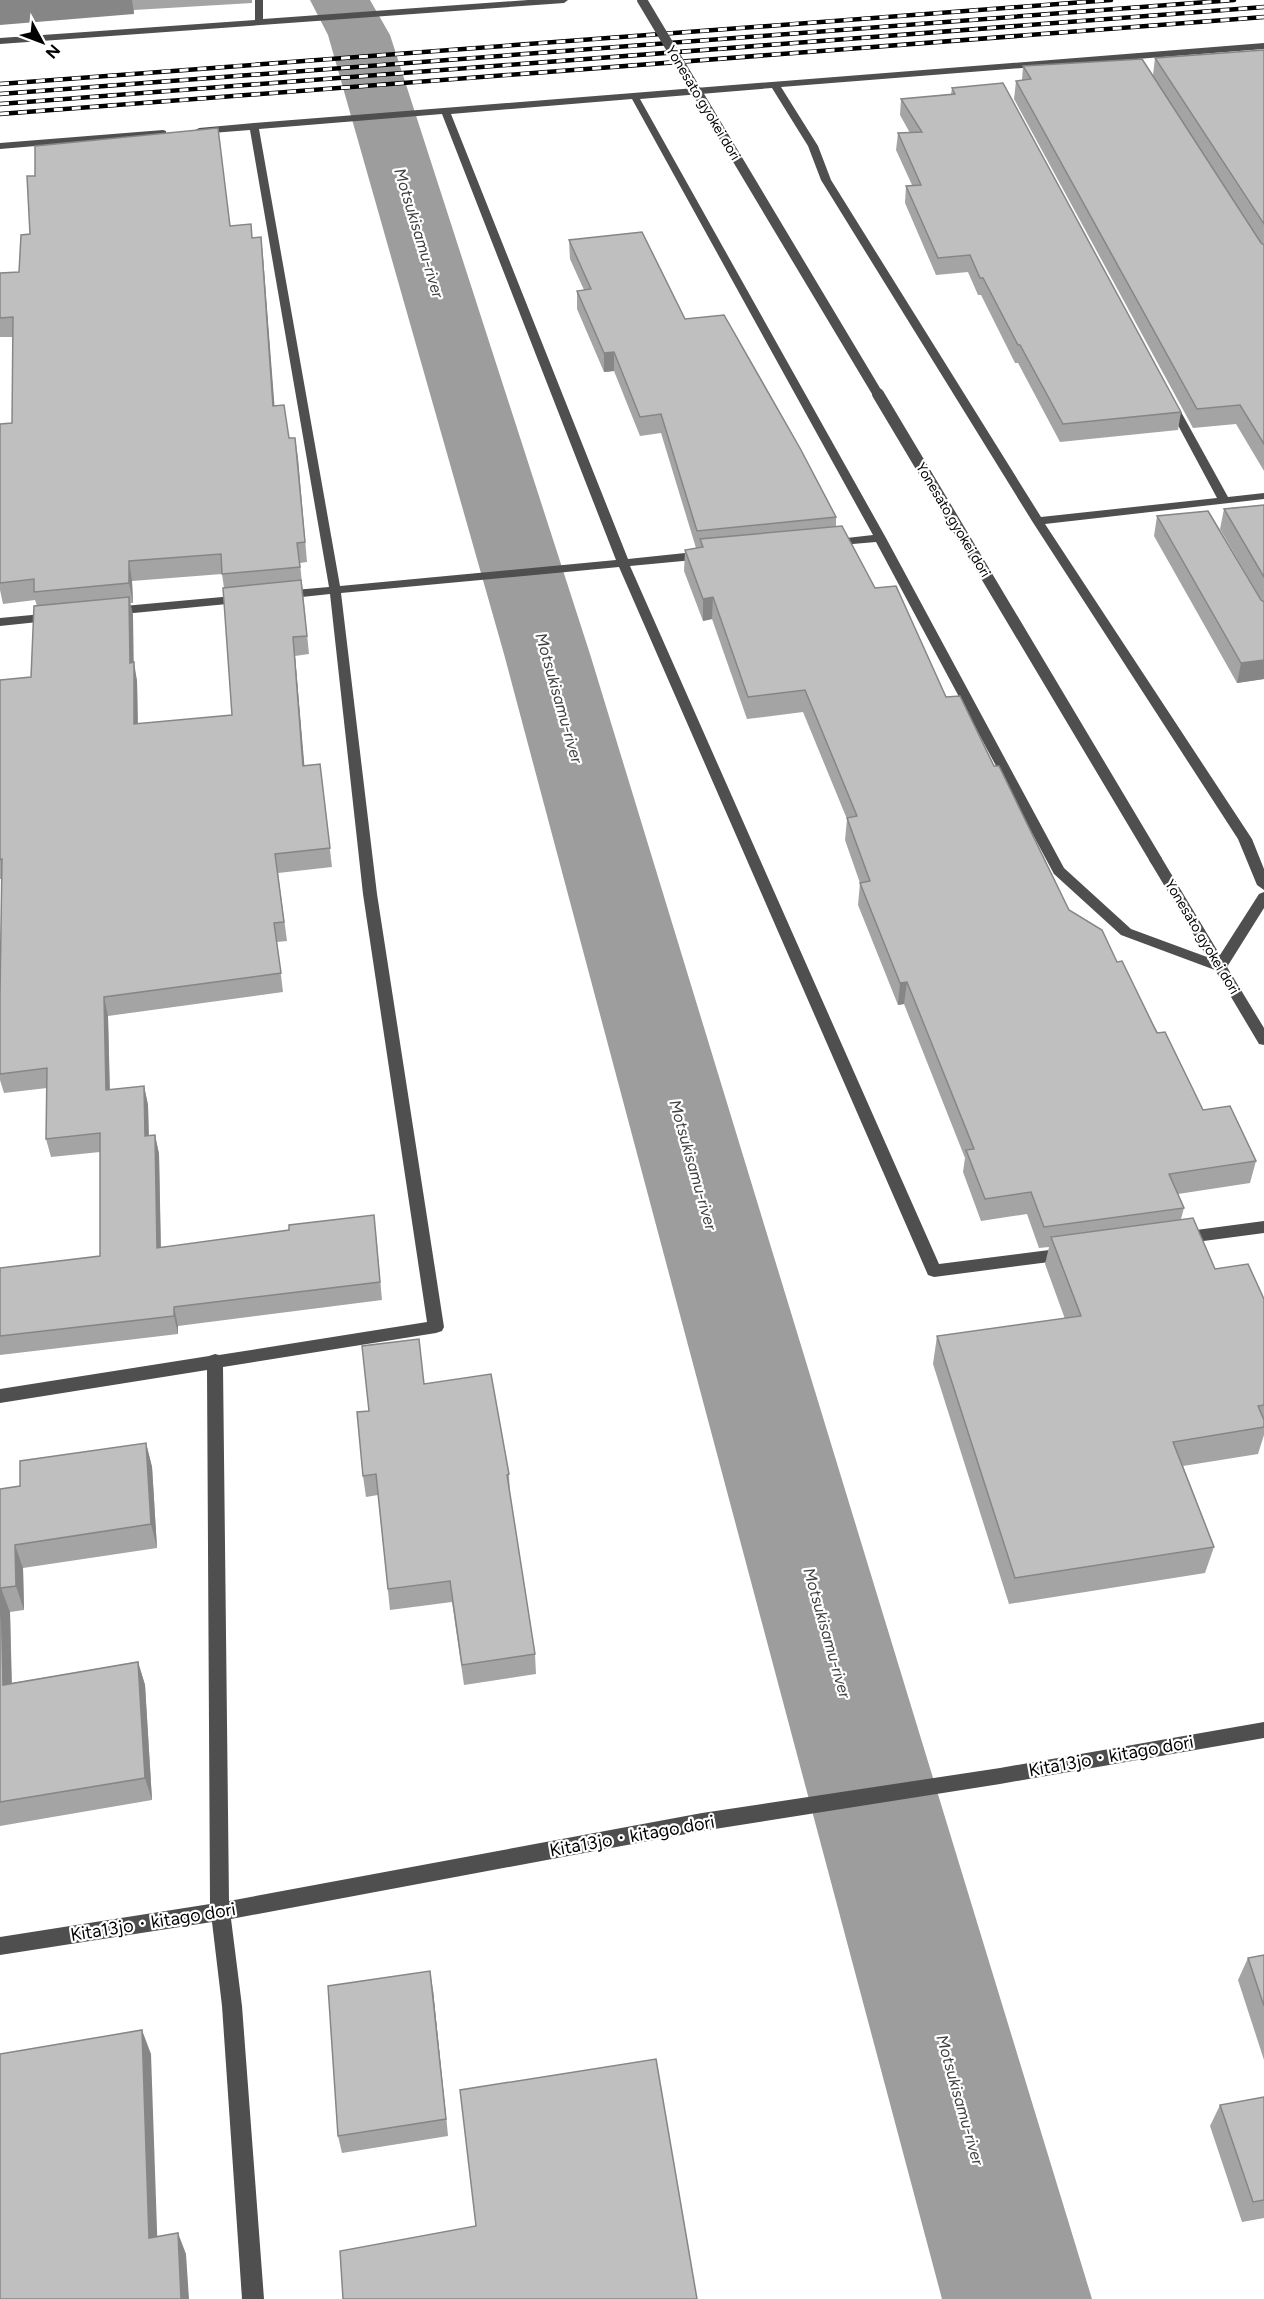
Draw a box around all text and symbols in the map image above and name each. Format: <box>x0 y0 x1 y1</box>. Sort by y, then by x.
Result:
north arrow <box>12 12 72 72</box>
text: N <box>42 41 64 62</box>
street label: Yonesato gyokei dori <box>662 43 744 163</box>
water label: Motsukisamu-river <box>390 166 448 301</box>
street label: Yonesato gyokei dori <box>912 460 994 580</box>
water label: Motsukisamu-river <box>531 631 587 766</box>
street label: Yonesato gyokei dori <box>1161 877 1243 997</box>
water label: Motsukisamu-river <box>665 1098 721 1233</box>
water label: Motsukisamu-river <box>799 1566 855 1701</box>
street label: Kita13jo・kitago dori <box>1027 1731 1195 1781</box>
street label: Kita13jo・kitago dori <box>548 1811 716 1861</box>
street label: Kita13jo・kitago dori <box>69 1898 237 1946</box>
water label: Motsukisamu-river <box>932 2033 988 2168</box>

